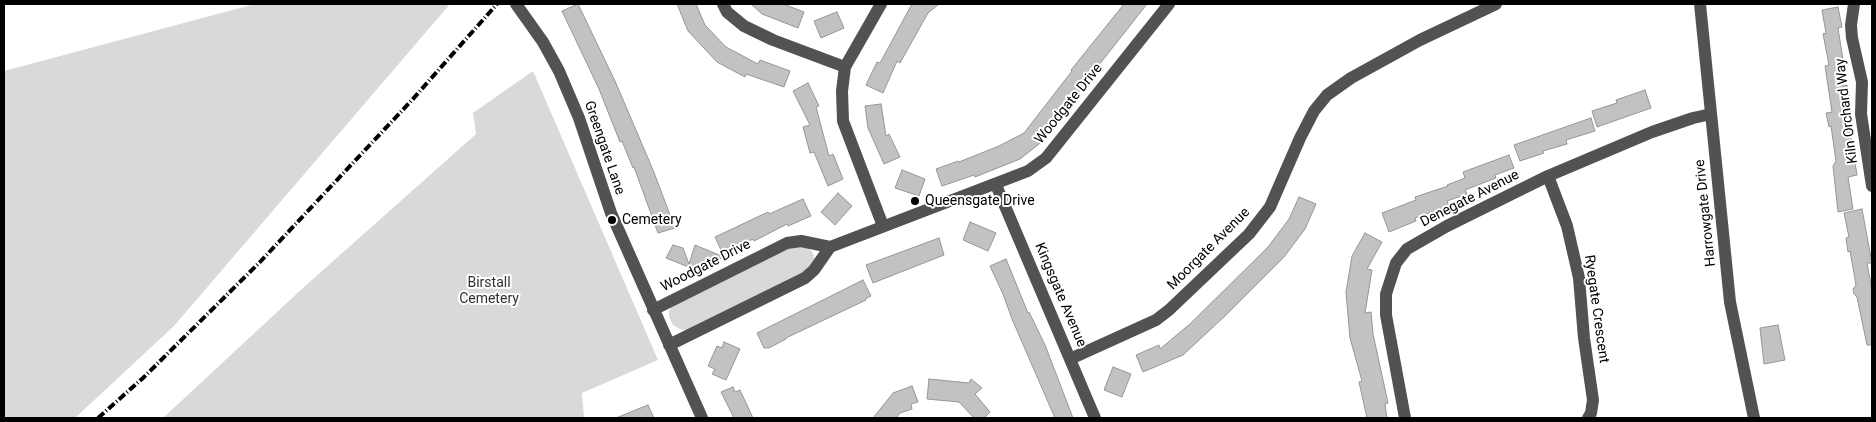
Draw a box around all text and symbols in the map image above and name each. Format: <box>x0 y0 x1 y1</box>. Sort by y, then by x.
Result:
street label: Kiln Orchard Way <box>1832 57 1862 165</box>
street label: Woodgate Drive <box>1031 60 1107 148</box>
street label: Greengate Lane <box>580 99 628 197</box>
street label: Harrowgate Drive <box>1692 158 1720 268</box>
street label: Denegate Avenue <box>1418 167 1522 231</box>
place label: Queensgate Drive <box>925 193 1035 209</box>
marker: Queensgate Drive <box>909 195 921 207</box>
street label: Moorgate Avenue <box>1164 204 1254 294</box>
place label: Cemetery <box>622 212 682 228</box>
marker: Cemetery <box>606 214 618 226</box>
street label: Woodgate Drive <box>658 236 754 296</box>
street label: Kingsgate Avenue <box>1030 240 1090 350</box>
street label: Ryegate Crescent <box>1580 254 1612 364</box>
park label: Birstall Cemetery <box>459 275 519 308</box>

